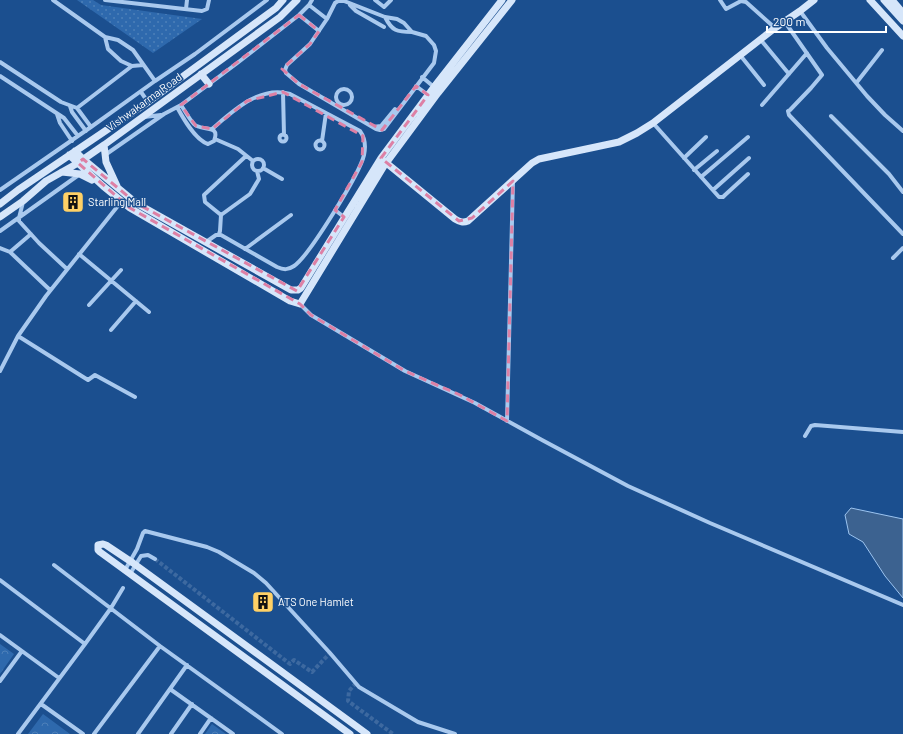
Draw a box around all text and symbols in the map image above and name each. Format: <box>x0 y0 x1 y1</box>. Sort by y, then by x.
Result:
scale bar <box>767 8 886 34</box>
text: 200 m <box>773 14 805 28</box>
street label: Vishwakarma Road <box>103 70 184 133</box>
building icon: Starling Mall <box>60 189 86 215</box>
place label: Starling Mall <box>88 195 146 208</box>
building icon: ATS One Hamlet <box>250 589 276 615</box>
place label: ATS One Hamlet <box>278 595 354 608</box>

